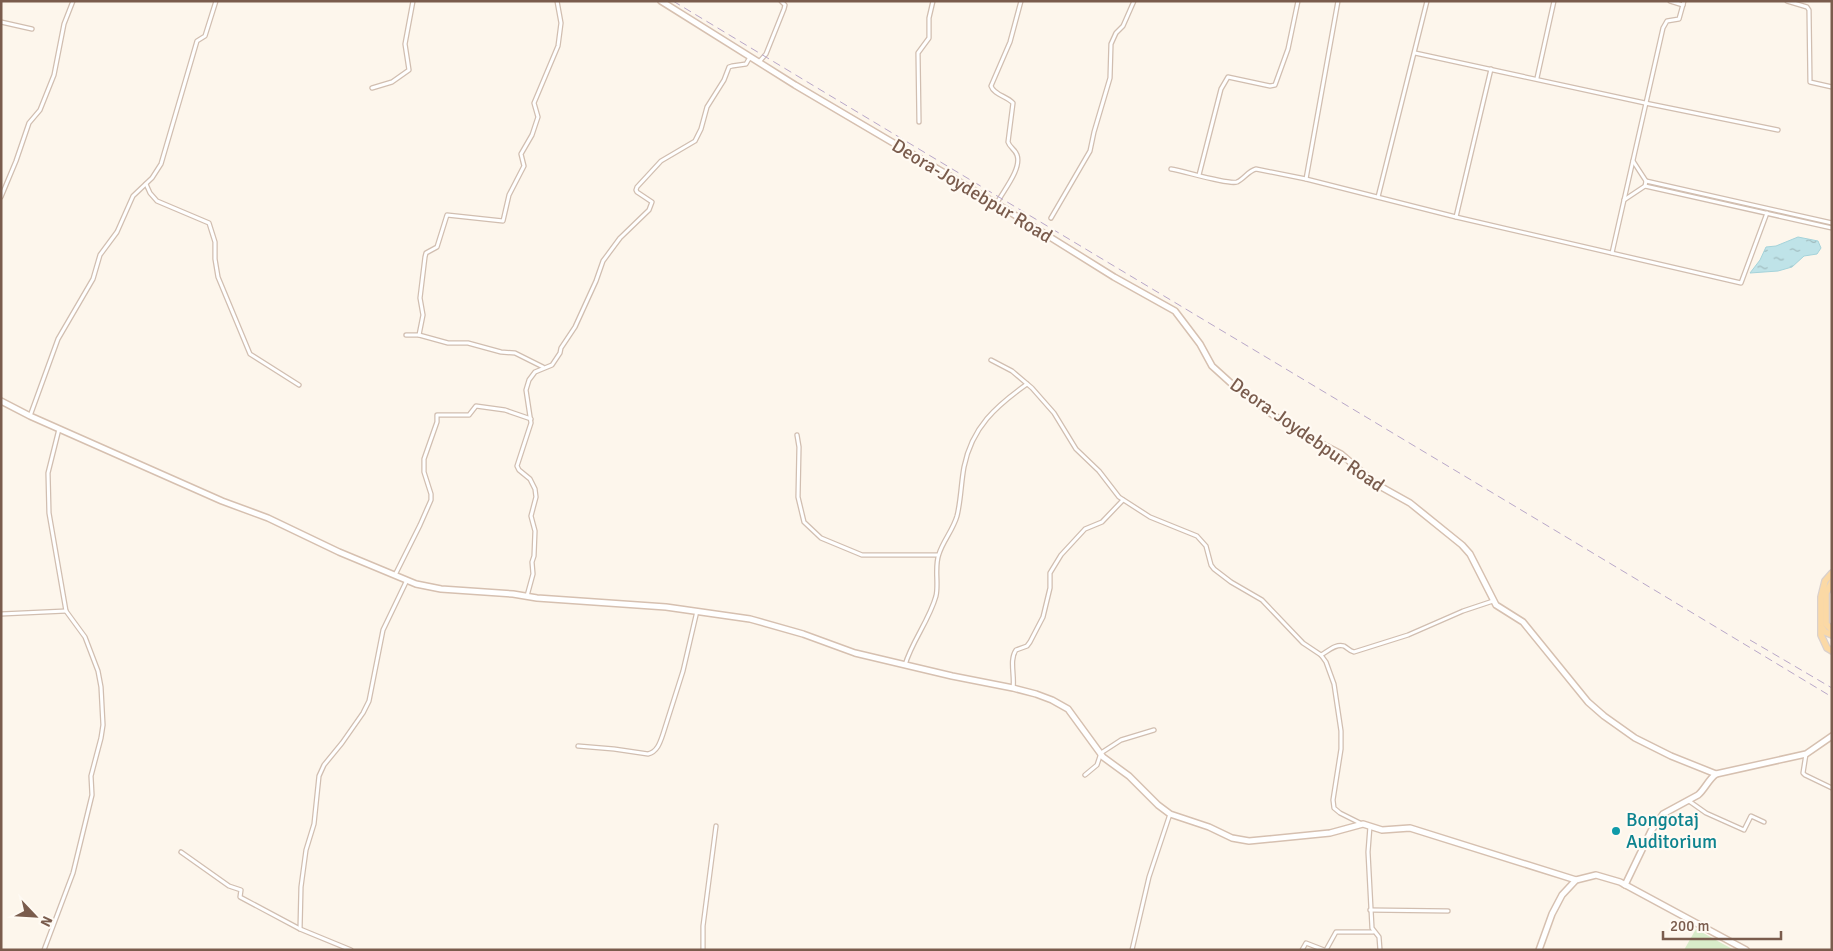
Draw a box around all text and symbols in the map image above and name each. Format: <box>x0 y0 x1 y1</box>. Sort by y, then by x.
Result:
street label: Deora-Joydebpur Road <box>887 134 1057 248</box>
street label: Deora-Joydebpur Road <box>1225 373 1389 497</box>
place label: Bongotaj Auditorium <box>1626 808 1717 854</box>
marker: Bongotaj Auditorium <box>1610 825 1622 837</box>
north arrow <box>10 891 60 941</box>
scale bar <box>1663 908 1780 940</box>
text: N <box>37 913 56 929</box>
text: 200 m <box>1670 917 1710 935</box>

